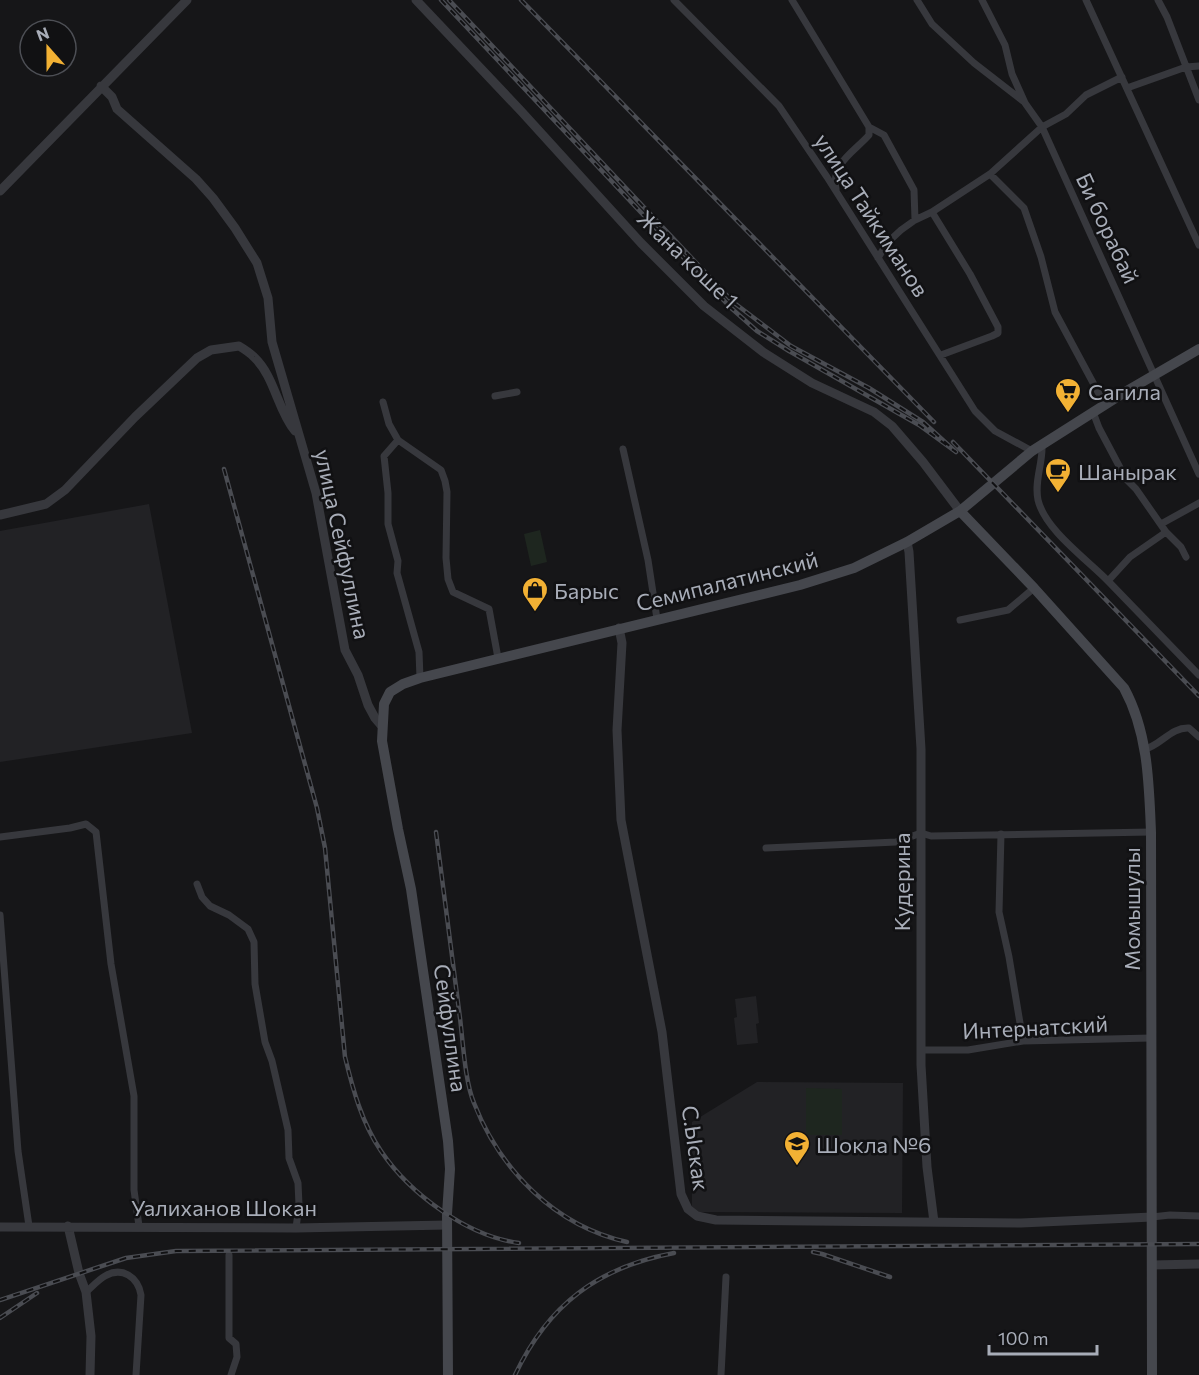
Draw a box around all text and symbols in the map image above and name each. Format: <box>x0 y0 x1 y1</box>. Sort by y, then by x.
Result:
north arrow <box>18 18 78 78</box>
text: N <box>33 23 51 45</box>
street label: улица Тайкиманов <box>809 128 935 302</box>
street label: Би борабай <box>1071 168 1145 288</box>
street label: Жана коше 1 <box>632 204 744 314</box>
supermarket icon: Сагила <box>1053 376 1083 414</box>
place label: Сагила <box>1088 378 1161 405</box>
street label: улица Сейфуллина <box>310 447 376 641</box>
cafe icon: Шанырак <box>1043 456 1073 494</box>
place label: Шанырак <box>1078 458 1177 485</box>
street label: Семипалатинский <box>633 545 821 617</box>
shop icon: Барыс <box>520 575 550 613</box>
place label: Барыс <box>554 577 619 604</box>
street label: Кудерина <box>888 833 915 931</box>
street label: Момышулы <box>1118 847 1145 971</box>
street label: Сейфуллина <box>429 962 473 1094</box>
street label: Интернатский <box>961 1010 1109 1044</box>
street label: С.Ыскак <box>677 1104 715 1193</box>
school or university icon: Шокла №6 <box>782 1129 812 1167</box>
place label: Шокла №6 <box>816 1131 931 1158</box>
street label: Уалиханов Шокан <box>131 1194 317 1221</box>
scale bar <box>989 1318 1097 1356</box>
text: 100 m <box>998 1327 1048 1349</box>

